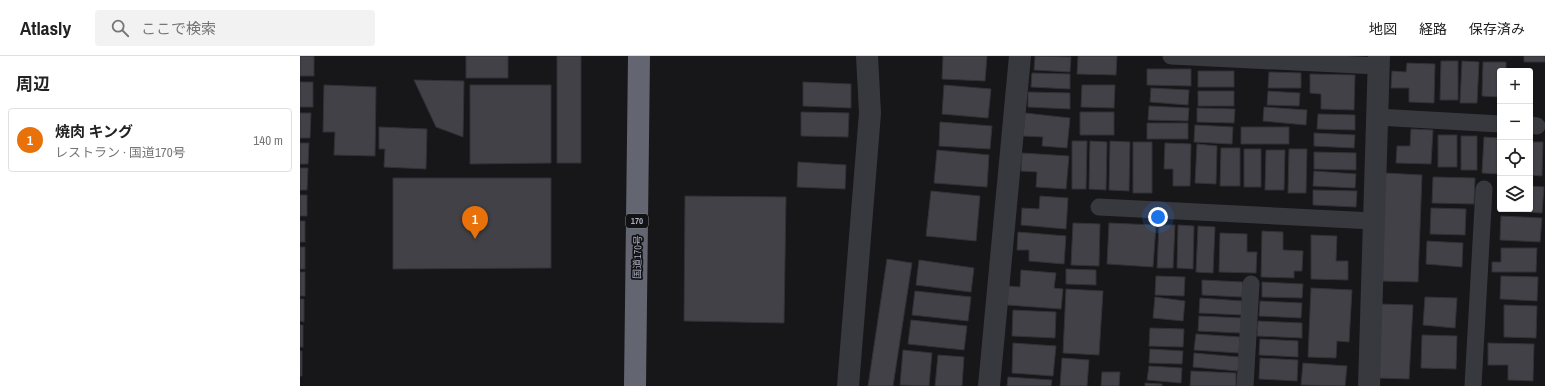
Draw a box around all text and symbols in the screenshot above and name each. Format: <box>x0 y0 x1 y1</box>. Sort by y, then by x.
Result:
search box <box>95 10 375 46</box>
text: Atlasly <box>20 15 71 41</box>
icon: search <box>109 17 131 39</box>
text: ここで検索 <box>141 18 216 39</box>
text: 地図 <box>1369 20 1397 38</box>
text: 経路 <box>1419 20 1447 38</box>
text: 保存済み <box>1469 20 1525 38</box>
map controls <box>1497 68 1533 212</box>
button: + <box>1497 68 1533 104</box>
text: 周辺 <box>16 72 50 95</box>
button: − <box>1497 104 1533 140</box>
text: 焼肉 キング <box>55 121 133 142</box>
text: 1 <box>27 132 33 149</box>
text: 140 m <box>253 132 283 149</box>
button: locate <box>1497 140 1533 176</box>
text: レストラン · 国道170号 <box>55 144 186 161</box>
button: layers <box>1497 176 1533 212</box>
pin: 1 <box>462 206 488 239</box>
your location <box>1148 207 1168 227</box>
road number: 170 <box>626 214 648 228</box>
street label: 国道170号 <box>631 235 644 279</box>

